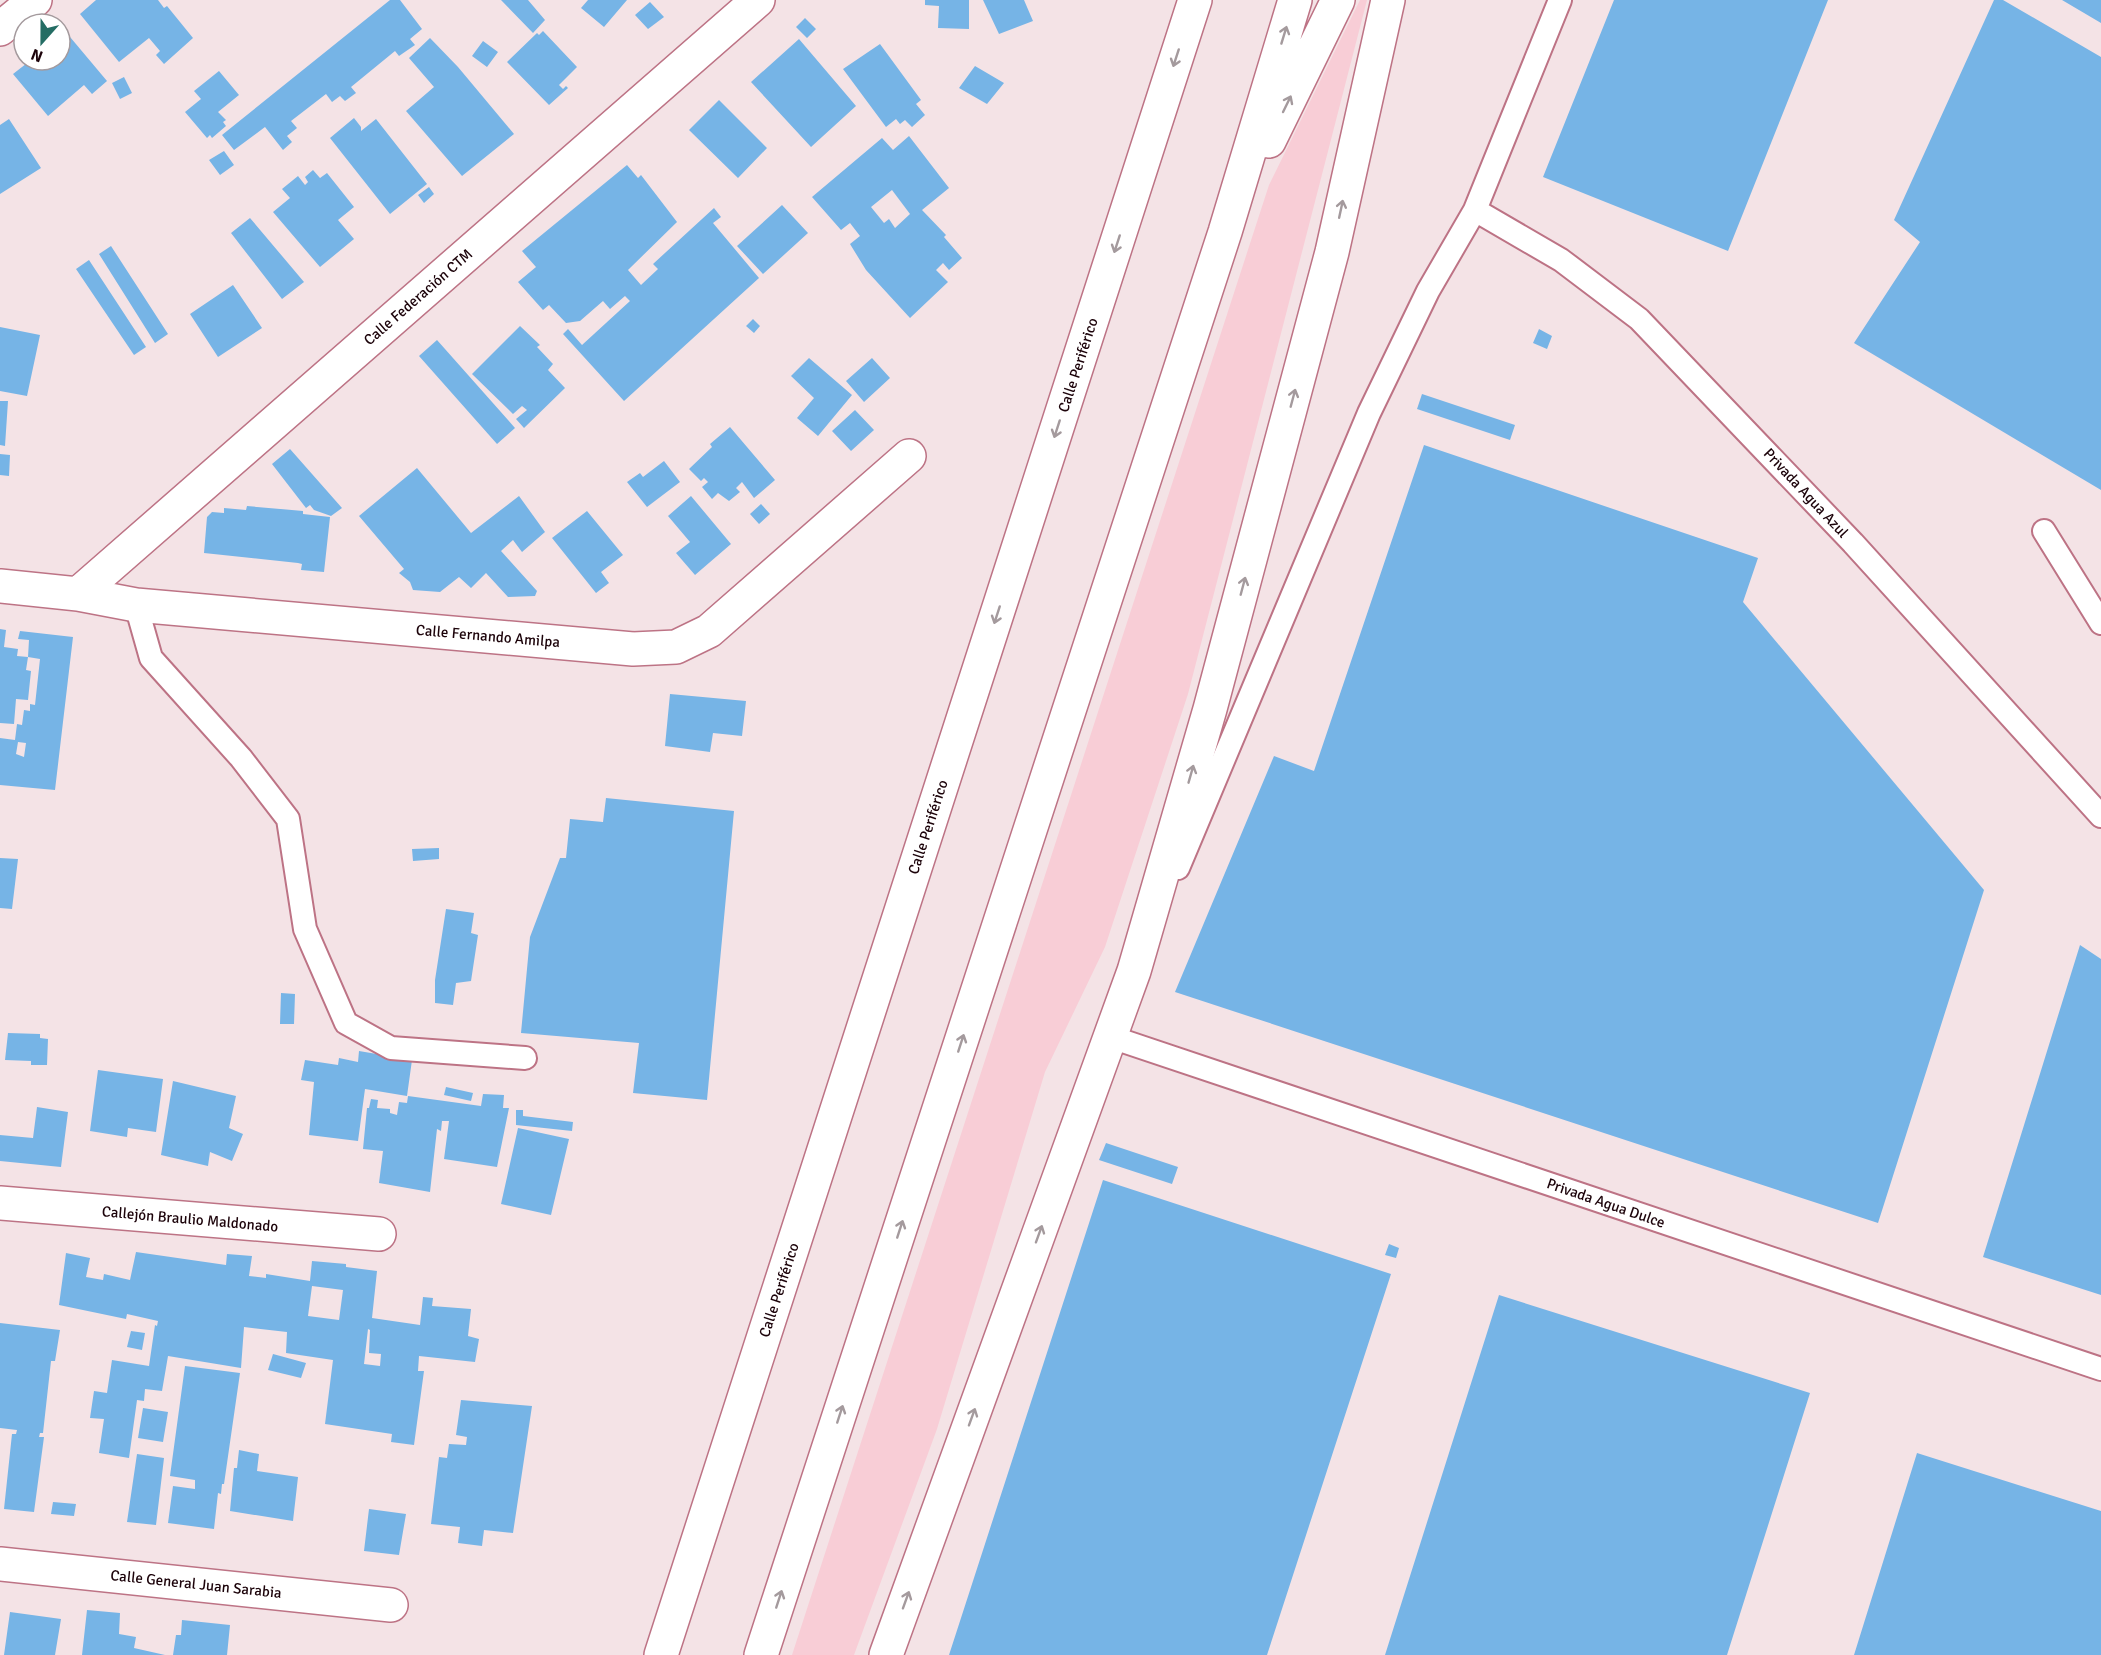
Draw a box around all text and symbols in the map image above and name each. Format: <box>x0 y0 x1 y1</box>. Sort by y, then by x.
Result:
north arrow <box>12 12 72 72</box>
one-way arrow <box>1279 26 1290 45</box>
text: N <box>28 44 46 66</box>
one-way arrow <box>1170 48 1181 67</box>
one-way arrow <box>1282 95 1294 113</box>
one-way arrow <box>1336 200 1348 219</box>
one-way arrow <box>1110 234 1121 253</box>
street label: Calle Federación CTM <box>360 245 476 349</box>
street label: Calle Periférico <box>1054 315 1102 415</box>
one-way arrow <box>1288 388 1299 407</box>
one-way arrow <box>1051 419 1062 438</box>
street label: Privada Agua Azul <box>1760 445 1852 541</box>
one-way arrow <box>1237 577 1249 596</box>
one-way arrow <box>991 605 1002 624</box>
street label: Calle Fernando Amilpa <box>415 621 561 651</box>
one-way arrow <box>1186 765 1197 784</box>
street label: Calle Periférico <box>904 777 952 877</box>
one-way arrow <box>956 1034 967 1053</box>
street label: Privada Agua Dulce <box>1544 1174 1668 1232</box>
street label: Callejón Braulio Maldonado <box>101 1202 279 1236</box>
one-way arrow <box>895 1220 906 1239</box>
one-way arrow <box>1034 1225 1045 1243</box>
street label: Calle Periférico <box>755 1240 803 1340</box>
one-way arrow <box>835 1405 846 1424</box>
one-way arrow <box>968 1408 979 1427</box>
street label: Calle General Juan Sarabia <box>110 1566 282 1602</box>
one-way arrow <box>774 1590 785 1609</box>
one-way arrow <box>901 1591 912 1610</box>

